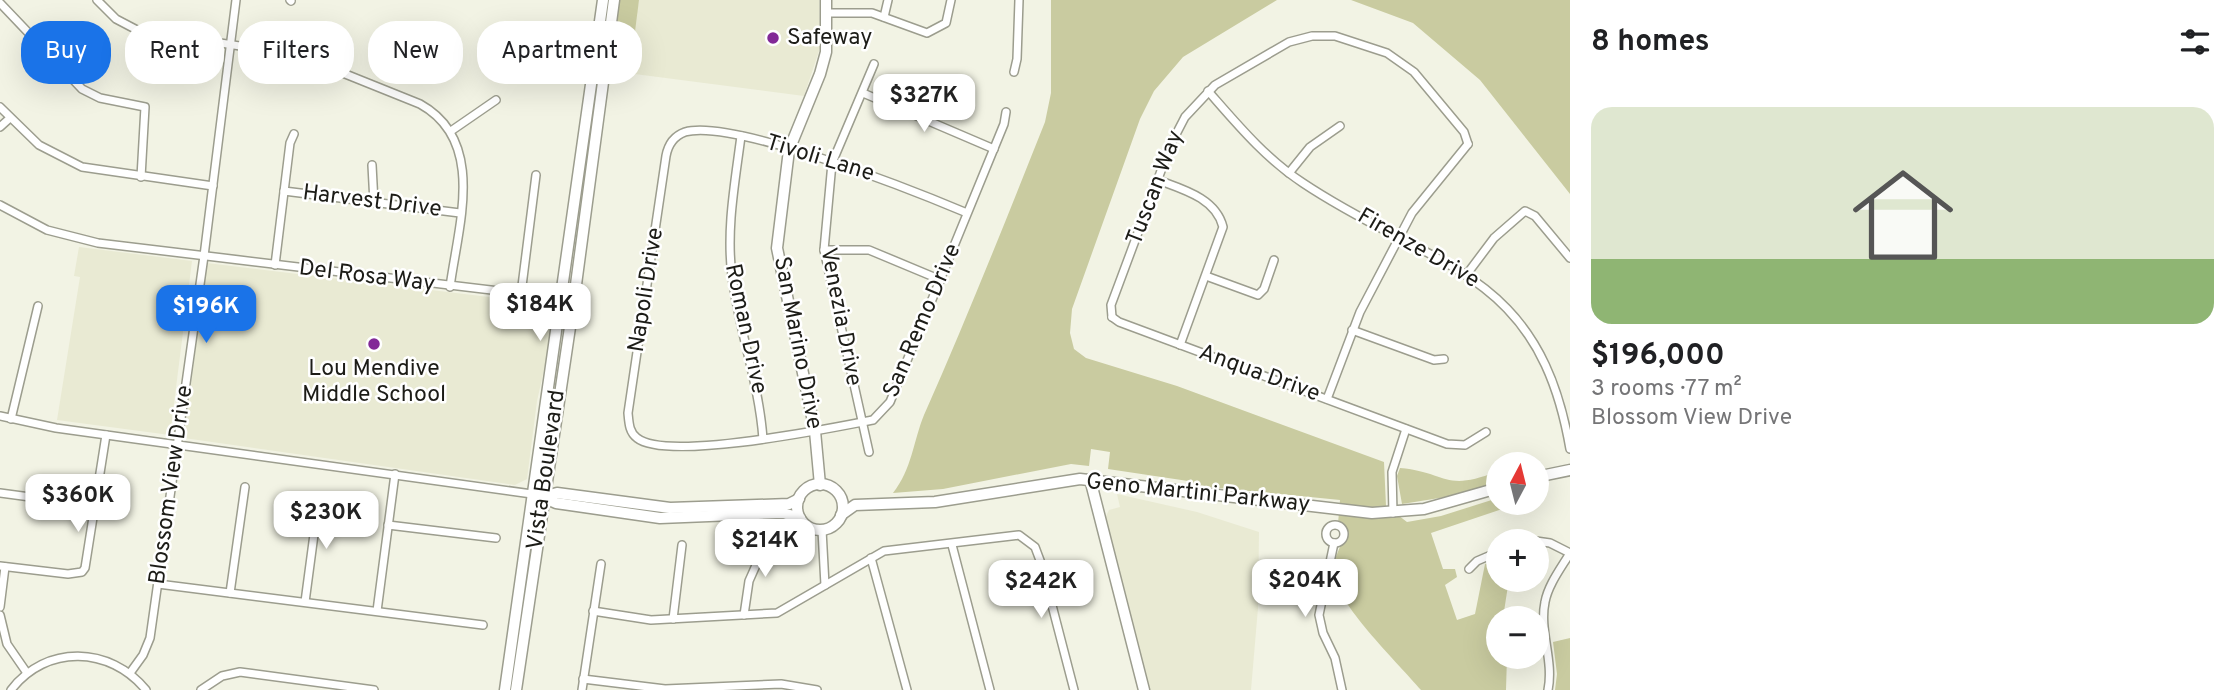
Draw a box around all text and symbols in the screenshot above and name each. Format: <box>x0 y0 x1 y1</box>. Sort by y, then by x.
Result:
chip: Buy <box>21 21 111 84</box>
chip: Rent <box>125 21 224 84</box>
chip: Filters <box>238 21 354 84</box>
chip: New <box>368 21 463 84</box>
chip: Apartment <box>477 21 642 84</box>
icon: filters <box>2176 23 2214 61</box>
place label: Safeway <box>787 24 873 53</box>
text: 8 homes <box>1591 24 1710 61</box>
marker: Safeway <box>765 30 781 46</box>
pin: $327K <box>875 74 973 134</box>
text: $327K <box>889 82 959 111</box>
street label: Tuscan Way <box>1121 127 1191 249</box>
street label: Tivoli Lane <box>762 129 878 189</box>
icon: home <box>1840 152 1966 278</box>
street label: Harvest Drive <box>301 179 443 225</box>
street label: Firenze Drive <box>1352 202 1484 296</box>
street label: Napoli Drive <box>623 226 671 354</box>
street label: San Remo Drive <box>878 240 968 402</box>
street label: Venezia Drive <box>812 245 868 389</box>
street label: Del Rosa Way <box>297 254 437 300</box>
street label: San Marino Drive <box>766 254 828 432</box>
street label: Roman Drive <box>717 261 773 397</box>
pin: $184K <box>491 284 589 343</box>
pin: $196K <box>157 286 255 345</box>
text: $184K <box>506 291 574 320</box>
text: $196K <box>172 293 240 322</box>
marker: Lou Mendive Middle School <box>366 336 382 352</box>
text: $196,000 <box>1591 338 1725 375</box>
street label: Anqua Drive <box>1194 339 1324 409</box>
place label: Lou Mendive Middle School <box>302 355 446 410</box>
text: 3 rooms · 77 m² <box>1591 375 1742 404</box>
street label: Blossom View Drive <box>144 383 200 587</box>
street label: Vista Boulevard <box>521 388 573 552</box>
text: Blossom View Drive <box>1591 404 1792 433</box>
north arrow <box>1486 452 1549 514</box>
map controls <box>1486 452 1549 669</box>
street label: Geno Martini Parkway <box>1084 468 1312 520</box>
pin: $360K <box>29 475 127 534</box>
text: $360K <box>41 482 115 511</box>
pin: $230K <box>277 491 375 551</box>
text: $230K <box>290 499 362 528</box>
pin: $214K <box>716 520 814 579</box>
text: $214K <box>731 527 799 556</box>
button: + <box>1486 529 1549 592</box>
pin: $242K <box>992 560 1090 620</box>
pin: $204K <box>1256 560 1354 619</box>
text: $204K <box>1268 567 1342 596</box>
text: $242K <box>1004 568 1078 597</box>
button: − <box>1486 606 1549 669</box>

